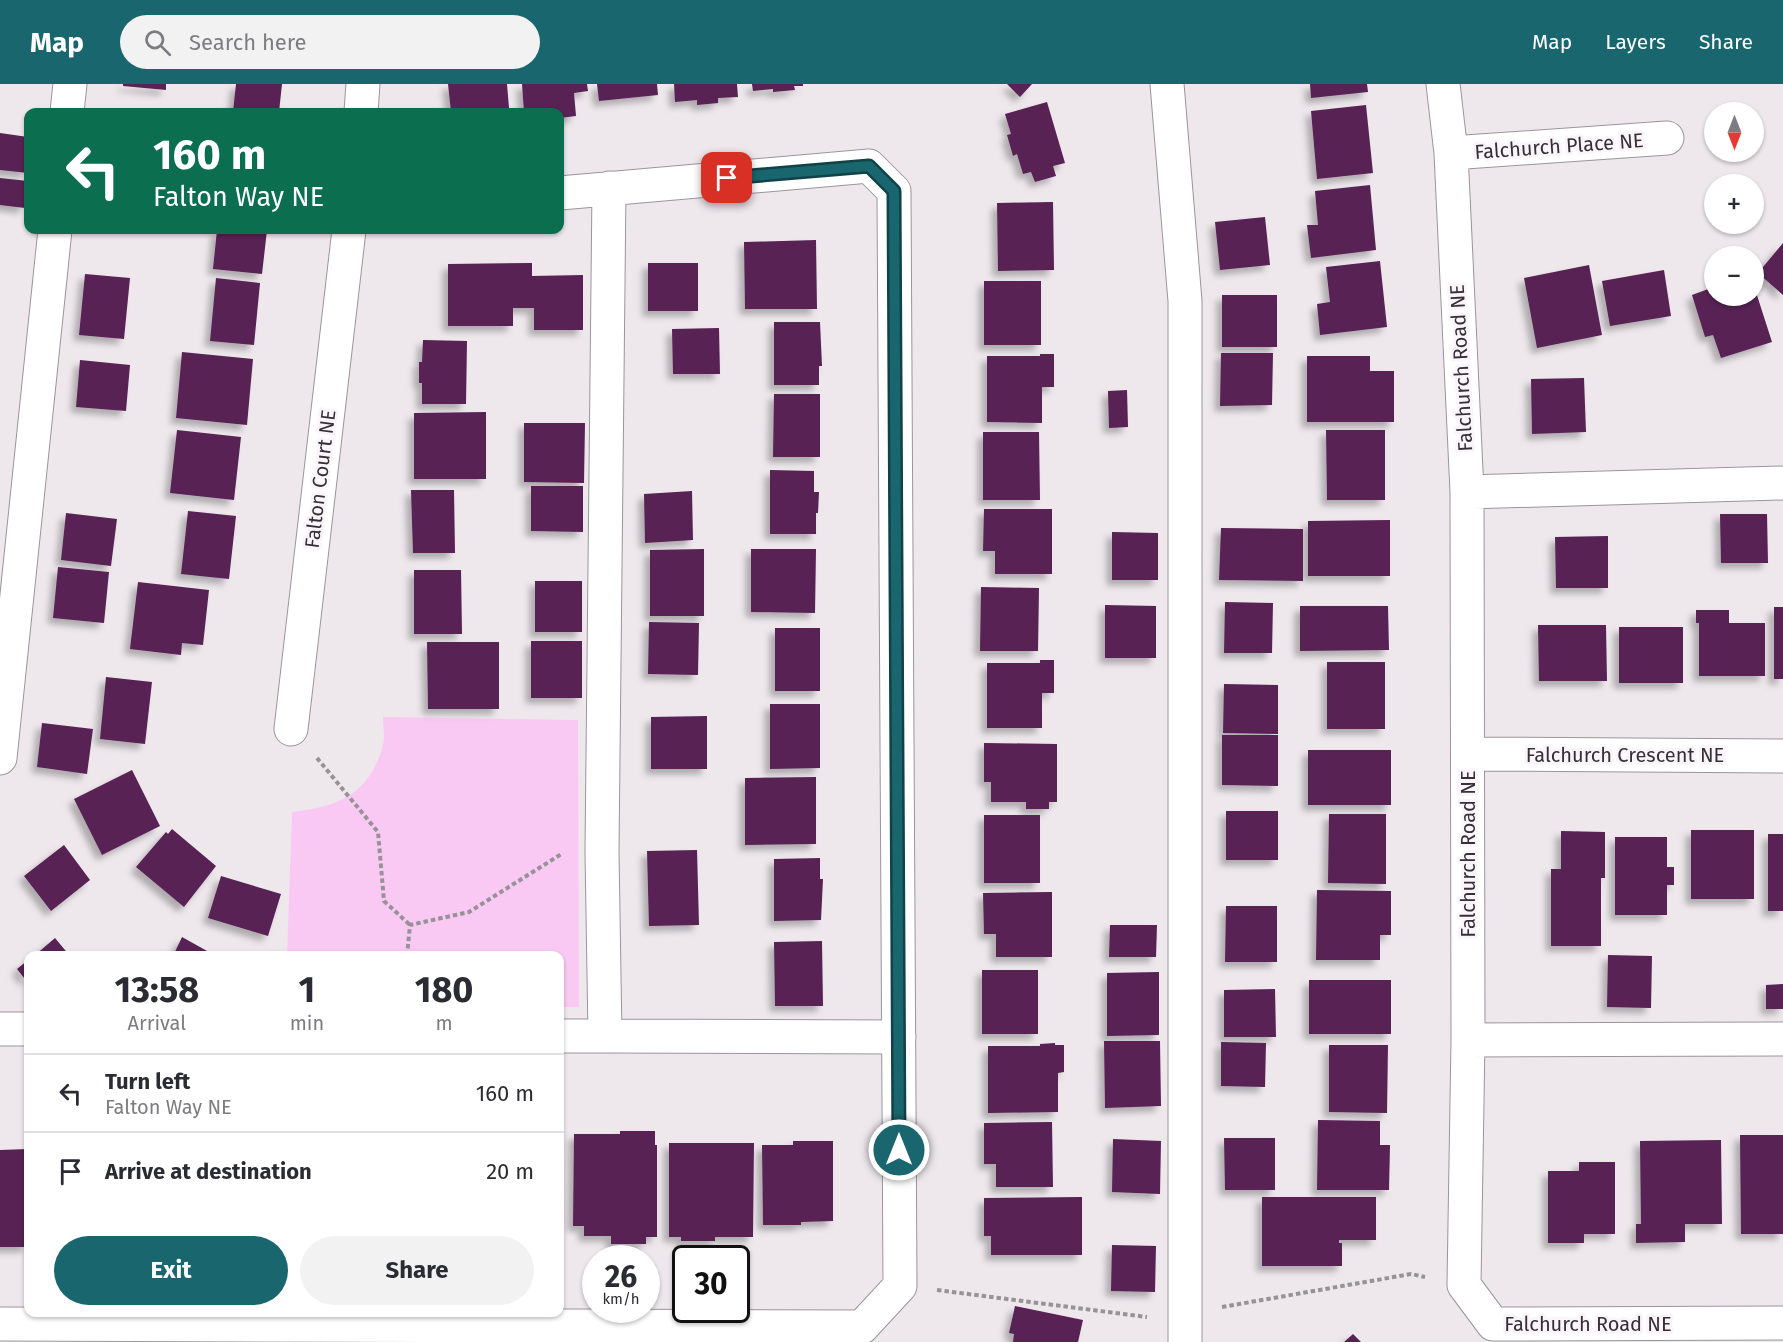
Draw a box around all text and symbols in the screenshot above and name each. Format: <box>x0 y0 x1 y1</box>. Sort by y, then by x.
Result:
search box <box>120 15 540 69</box>
text: Map <box>30 26 84 59</box>
icon: search <box>141 26 174 59</box>
text: Search here <box>189 29 307 56</box>
text: Map <box>1532 29 1572 55</box>
text: Layers <box>1605 29 1666 55</box>
text: Share <box>1699 29 1753 55</box>
north arrow <box>1704 102 1764 162</box>
map controls <box>1704 102 1764 306</box>
street label: Falchurch Place NE <box>1474 128 1644 164</box>
text: 160 m <box>153 130 266 180</box>
icon: left <box>54 132 132 210</box>
pin <box>701 152 752 203</box>
icon: arrive <box>710 161 743 194</box>
button: + <box>1704 174 1764 234</box>
text: Falton Way NE <box>153 181 324 213</box>
button: − <box>1704 246 1764 306</box>
street label: Falchurch Road NE <box>1445 284 1477 452</box>
street label: Falton Court NE <box>300 408 340 550</box>
street label: Falchurch Crescent NE <box>1526 743 1724 767</box>
street label: Falchurch Road NE <box>1456 770 1480 938</box>
text: 13:58 <box>115 968 199 1012</box>
text: 1 <box>299 968 315 1012</box>
text: 180 <box>415 968 473 1012</box>
text: Arrival <box>128 1011 186 1035</box>
text: min <box>290 1011 324 1035</box>
text: m <box>435 1011 453 1035</box>
text: Turn left <box>105 1068 190 1095</box>
icon: left <box>54 1077 87 1110</box>
text: 160 m <box>476 1080 534 1107</box>
text: Falton Way NE <box>105 1095 232 1119</box>
position arrow <box>867 1118 931 1182</box>
icon: arrive <box>54 1155 87 1188</box>
text: Arrive at destination <box>105 1158 312 1185</box>
text: 20 m <box>486 1158 534 1185</box>
button: Exit <box>54 1236 288 1305</box>
button: Share <box>300 1236 534 1305</box>
speed limit sign: 30 <box>672 1245 750 1323</box>
text: 26 <box>605 1259 637 1295</box>
text: km/h <box>602 1290 640 1308</box>
street label: Falchurch Road NE <box>1504 1312 1672 1336</box>

